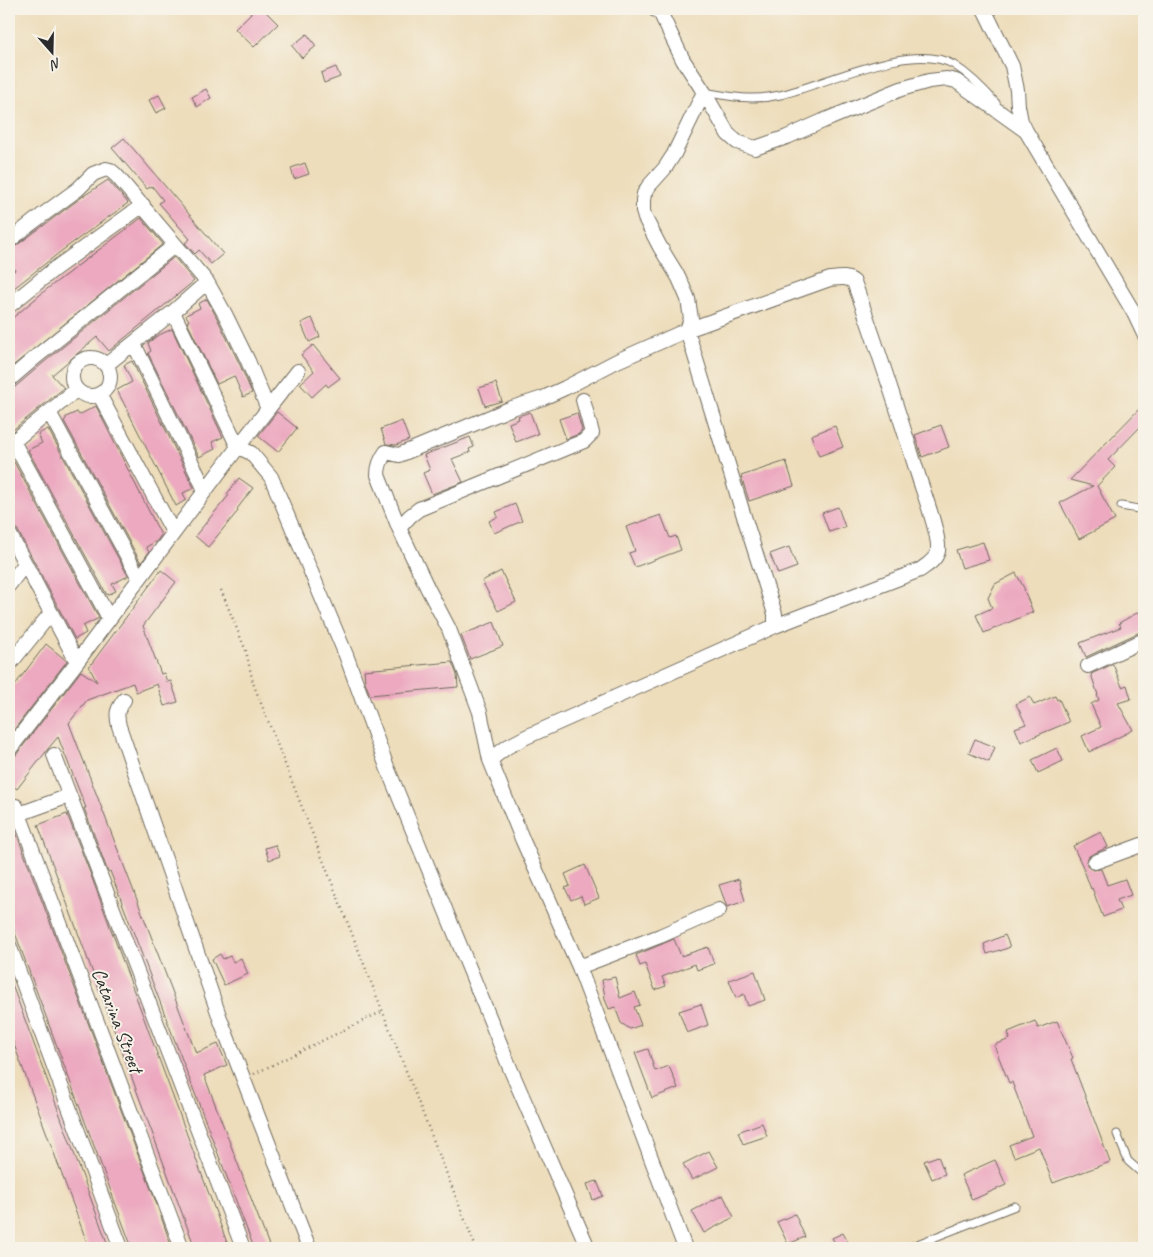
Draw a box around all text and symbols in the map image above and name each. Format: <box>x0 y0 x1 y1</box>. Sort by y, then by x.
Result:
north arrow <box>28 28 78 78</box>
text: N <box>47 54 63 74</box>
street label: Catarina Street <box>86 964 150 1079</box>

